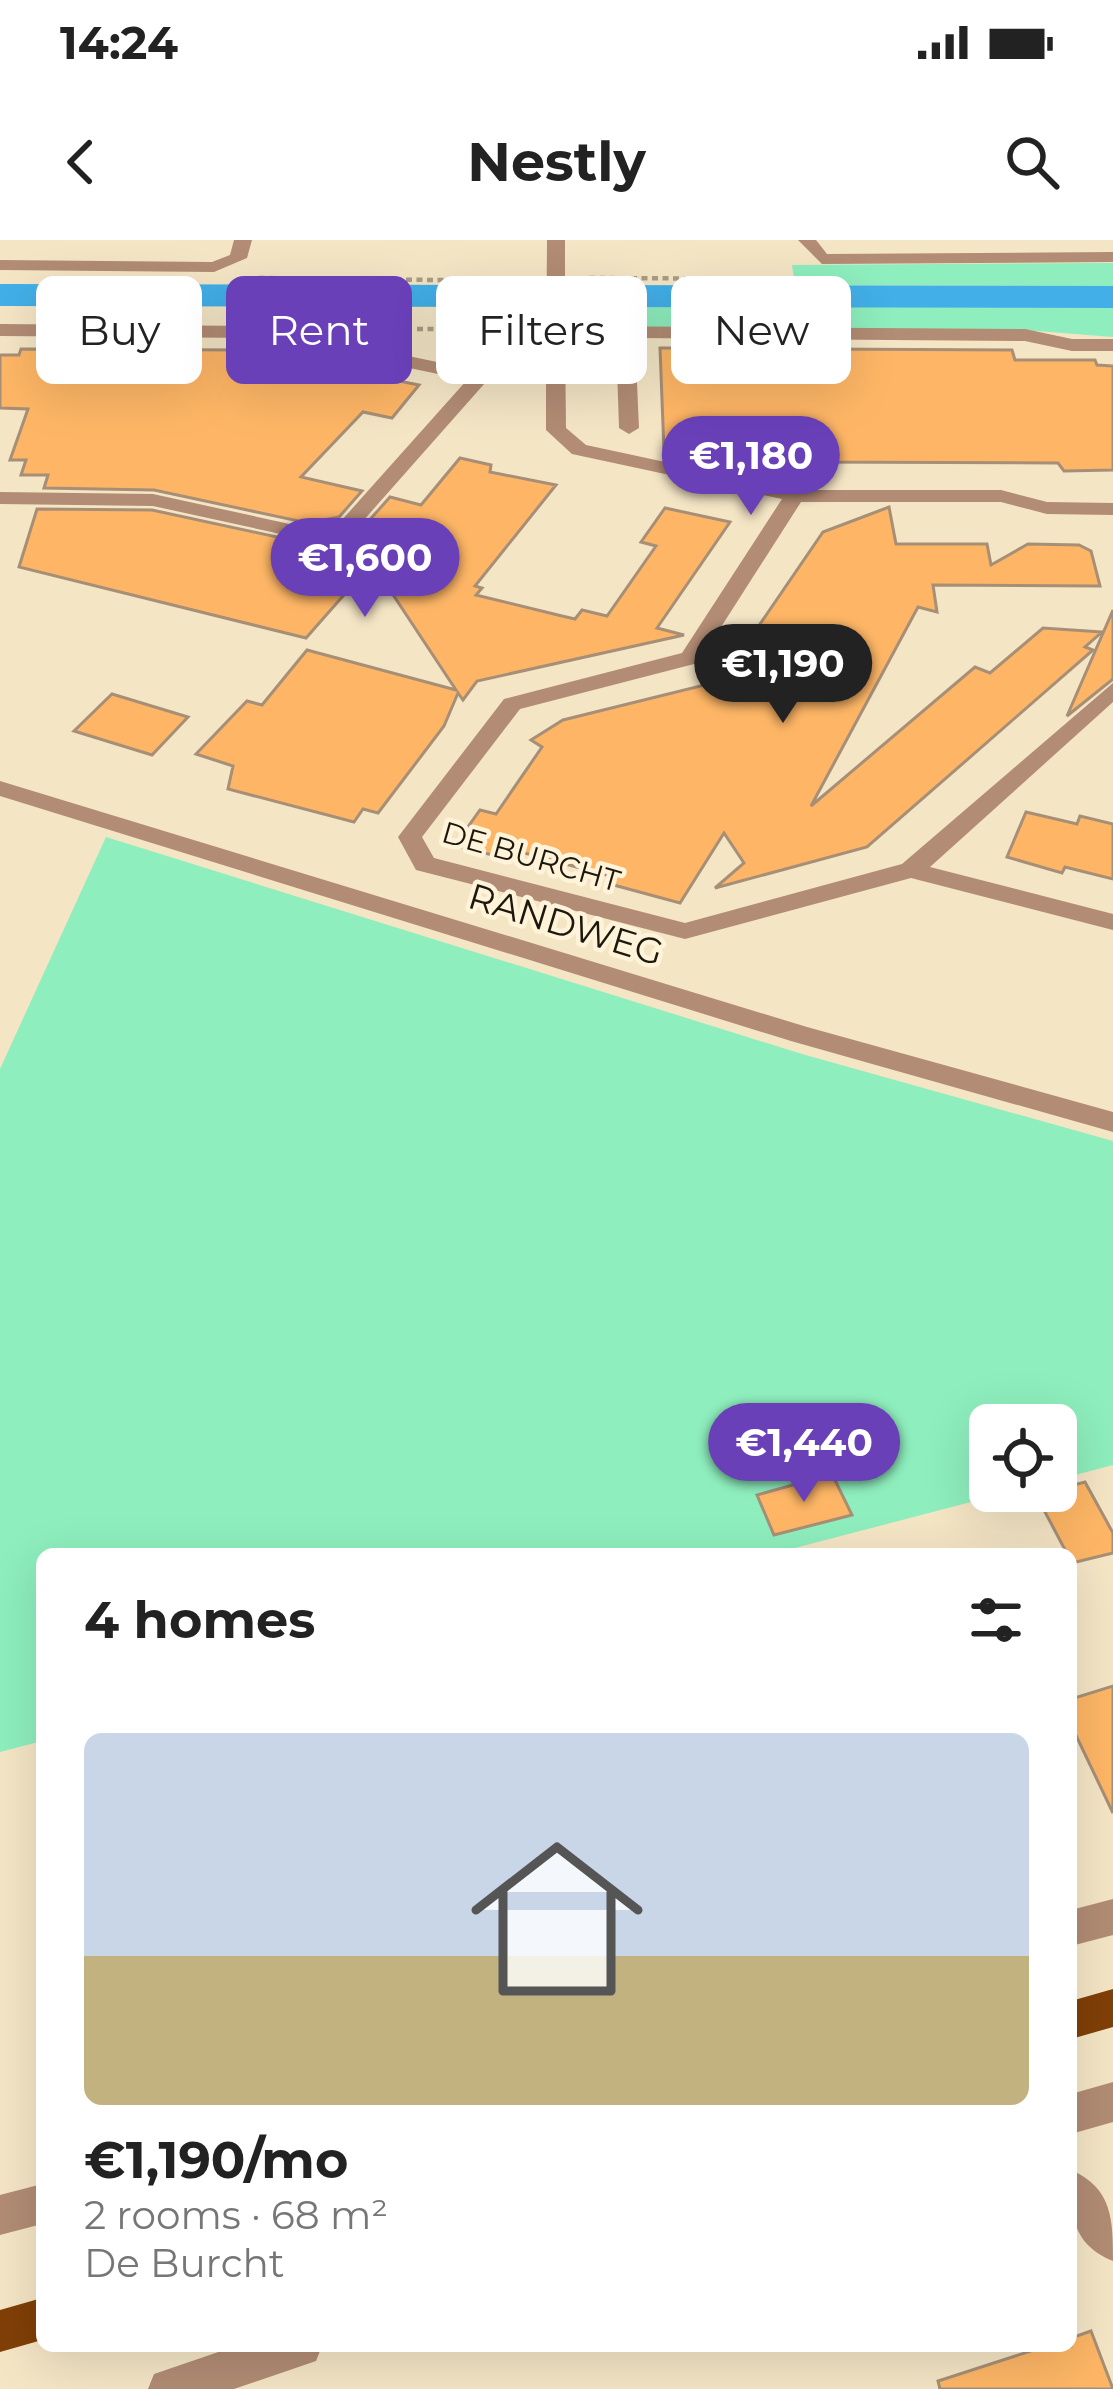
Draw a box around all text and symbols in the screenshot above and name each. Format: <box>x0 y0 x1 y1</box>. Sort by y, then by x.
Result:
text: 14:24 <box>60 15 178 70</box>
icon: back <box>48 129 114 195</box>
text: Nestly <box>467 129 646 195</box>
icon: search <box>999 129 1065 195</box>
chip: Buy <box>36 276 202 384</box>
chip: Rent <box>226 276 412 384</box>
chip: Filters <box>436 276 647 384</box>
chip: New <box>671 276 851 384</box>
pin: €1,180 <box>653 416 849 518</box>
text: €1,180 <box>689 431 813 479</box>
pin: €1,600 <box>267 518 463 620</box>
text: €1,600 <box>298 533 432 581</box>
pin: €1,190 <box>685 624 881 726</box>
text: €1,190 <box>721 639 845 687</box>
street label: DE BURCHT <box>438 813 625 900</box>
street label: RANDWEG <box>463 874 669 974</box>
pin: €1,440 <box>706 1403 902 1505</box>
map controls <box>969 1404 1077 1512</box>
button: locate <box>969 1404 1077 1512</box>
text: €1,440 <box>735 1418 873 1466</box>
icon: filters <box>963 1587 1029 1653</box>
text: 4 homes <box>84 1589 315 1651</box>
icon: home <box>449 1811 665 2027</box>
text: €1,190/mo <box>84 2129 348 2191</box>
text: 2 rooms · 68 m² <box>84 2191 388 2239</box>
text: De Burcht <box>84 2239 285 2287</box>

